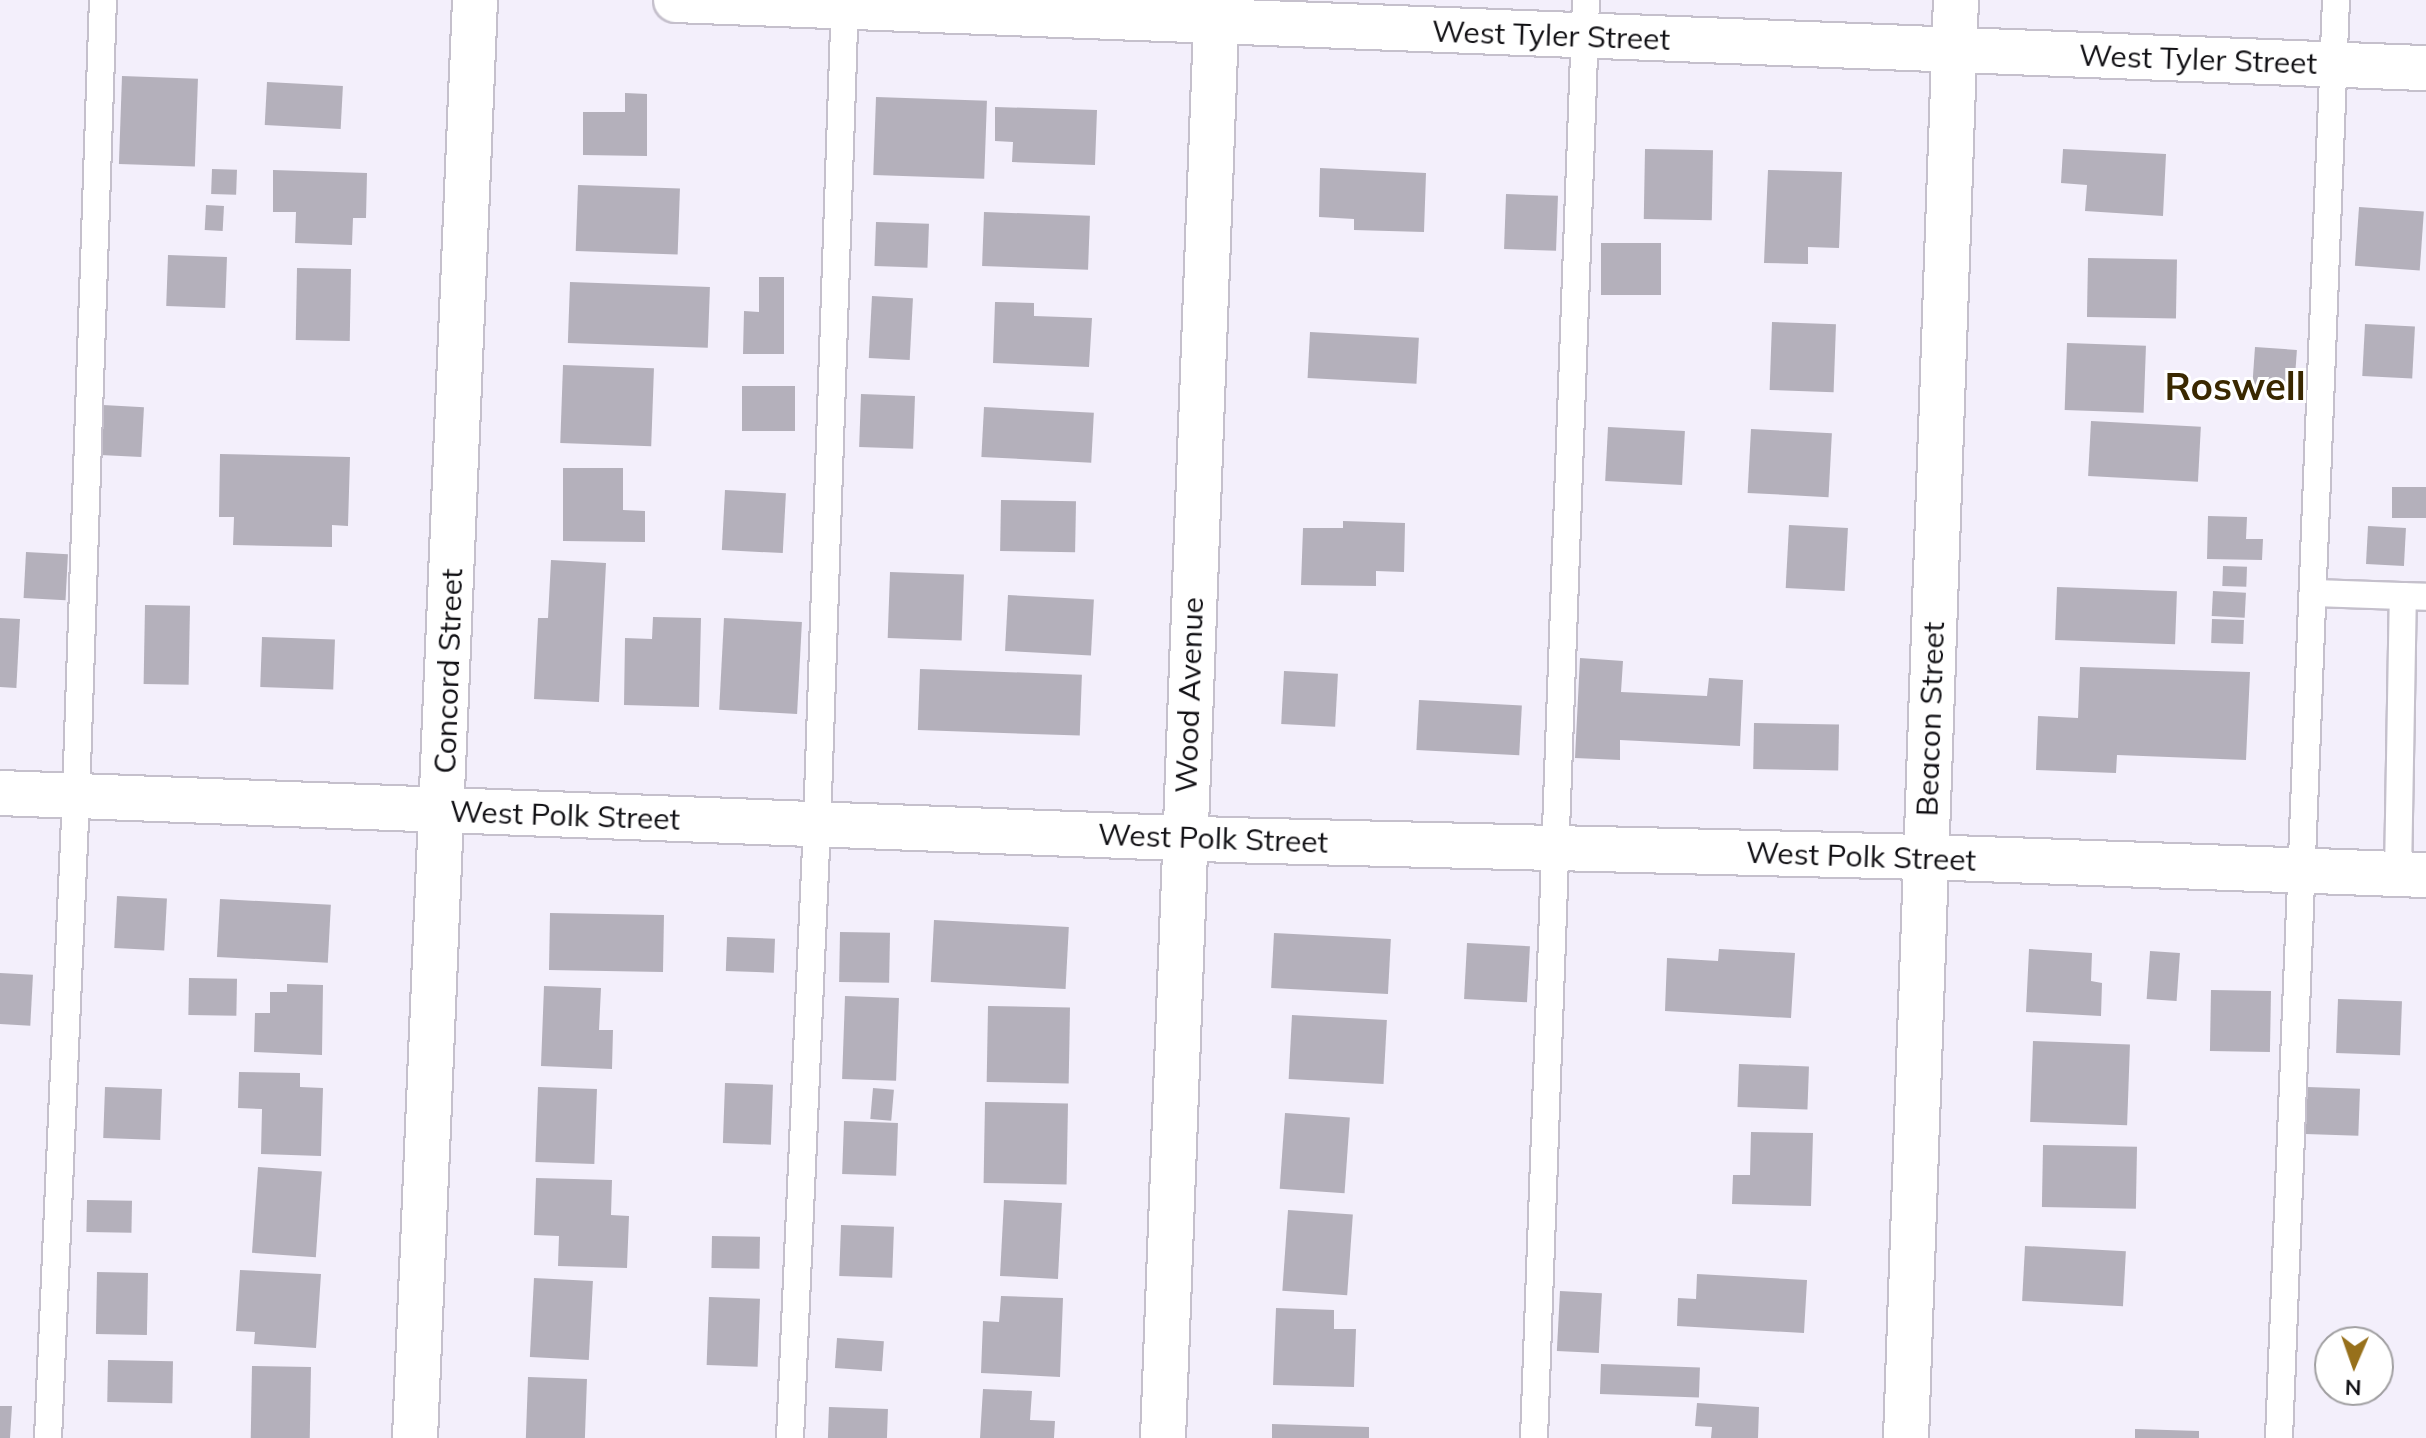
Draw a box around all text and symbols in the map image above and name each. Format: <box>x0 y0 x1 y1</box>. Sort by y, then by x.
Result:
street label: West Tyler Street <box>1431 13 1671 57</box>
street label: West Tyler Street <box>2078 37 2318 81</box>
district label: Roswell <box>2164 364 2306 410</box>
street label: Concord Street <box>426 568 470 774</box>
street label: Wood Avenue <box>1168 596 1210 794</box>
street label: Beacon Street <box>1909 621 1951 817</box>
street label: West Polk Street <box>449 793 681 837</box>
street label: West Polk Street <box>1097 816 1329 860</box>
street label: West Polk Street <box>1745 834 1977 878</box>
north arrow <box>2314 1326 2394 1406</box>
text: N <box>2344 1374 2362 1402</box>

